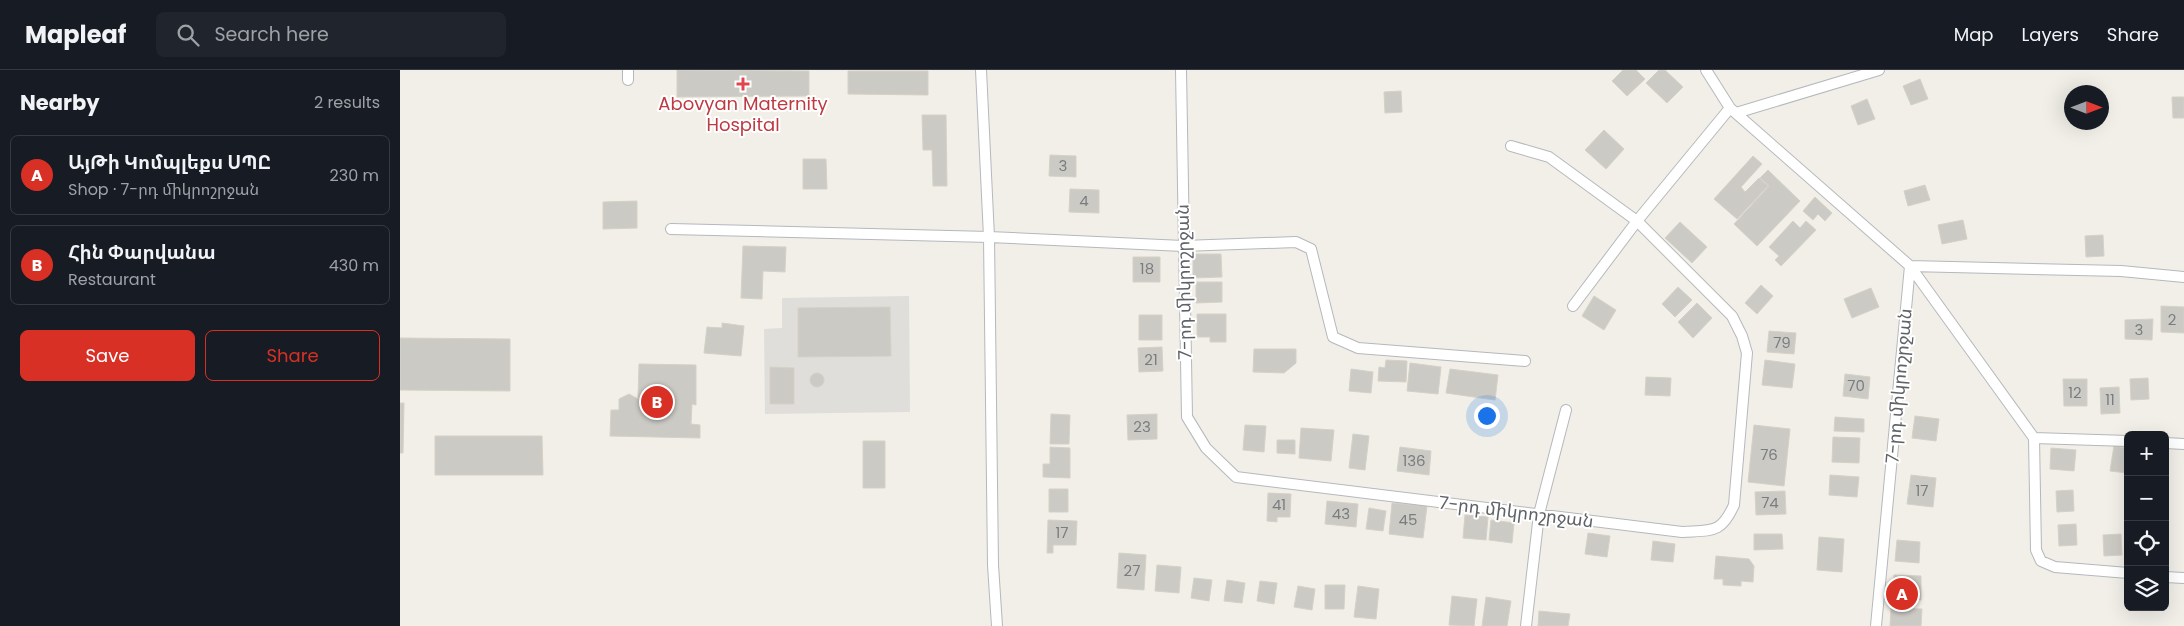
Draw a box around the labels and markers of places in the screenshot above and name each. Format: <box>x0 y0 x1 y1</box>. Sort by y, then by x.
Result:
marker: Abovyan Maternity Hospital <box>736 77 750 91</box>
place label: Abovyan Maternity Hospital <box>658 91 828 137</box>
pin: B <box>641 383 673 421</box>
pin: A <box>1886 575 1918 613</box>

